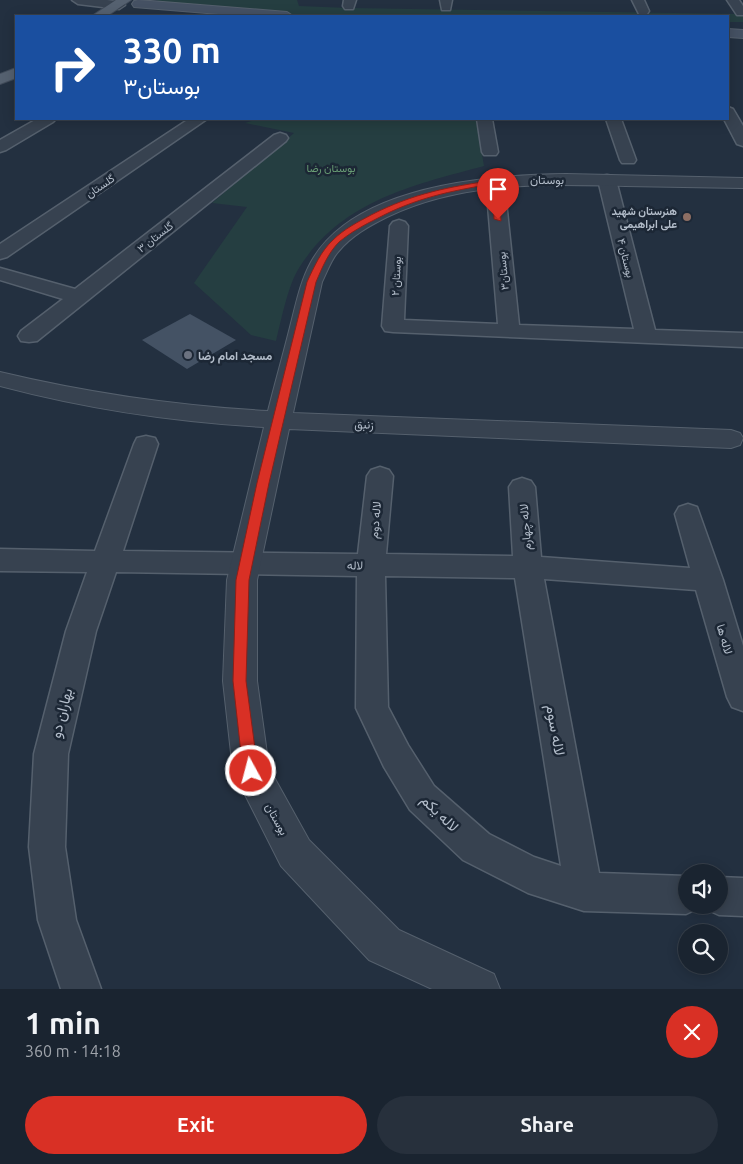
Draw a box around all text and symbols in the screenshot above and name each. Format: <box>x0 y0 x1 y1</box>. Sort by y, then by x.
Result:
text: 330 m <box>123 30 221 70</box>
icon: right <box>40 35 105 100</box>
text: بوستان۳ <box>123 73 200 98</box>
park label: بوستان رضا <box>307 162 355 175</box>
pin <box>477 168 519 219</box>
street label: گلستان <box>83 172 117 200</box>
street label: بوستان <box>530 173 564 188</box>
icon: arrive <box>484 175 512 203</box>
place label: هنرستان شهید علی ابراهیمی <box>612 205 677 231</box>
marker: هنرستان شهید علی ابراهیمی <box>681 211 693 223</box>
street label: گلستان ۳ <box>135 219 175 255</box>
street label: بوستان ۴ <box>614 237 637 279</box>
street label: بوستان۳ <box>495 251 512 291</box>
street label: بوستان ۲ <box>389 256 404 296</box>
marker: مسجد امام رضا <box>182 349 194 361</box>
place label: مسجد امام رضا <box>198 349 273 364</box>
street label: زنبق <box>354 417 374 433</box>
street label: لاله دوم <box>367 501 385 539</box>
street label: لاله چهارم <box>517 503 535 551</box>
street label: لاله <box>347 558 363 572</box>
street label: لاله ها <box>715 622 735 656</box>
street label: بهاران دو <box>47 686 76 740</box>
street label: لاله سوم <box>541 703 569 757</box>
position arrow <box>224 744 276 796</box>
street label: لاله یکم <box>416 791 462 836</box>
street label: بوستان <box>261 801 291 838</box>
map controls <box>678 864 728 974</box>
button: sound <box>678 864 728 914</box>
button: search <box>678 924 728 974</box>
text: 1 min <box>25 1006 101 1040</box>
button: close <box>666 1006 718 1058</box>
text: 360 m · 14:18 <box>25 1042 121 1060</box>
button: Exit <box>25 1096 367 1154</box>
button: Share <box>377 1096 718 1154</box>

